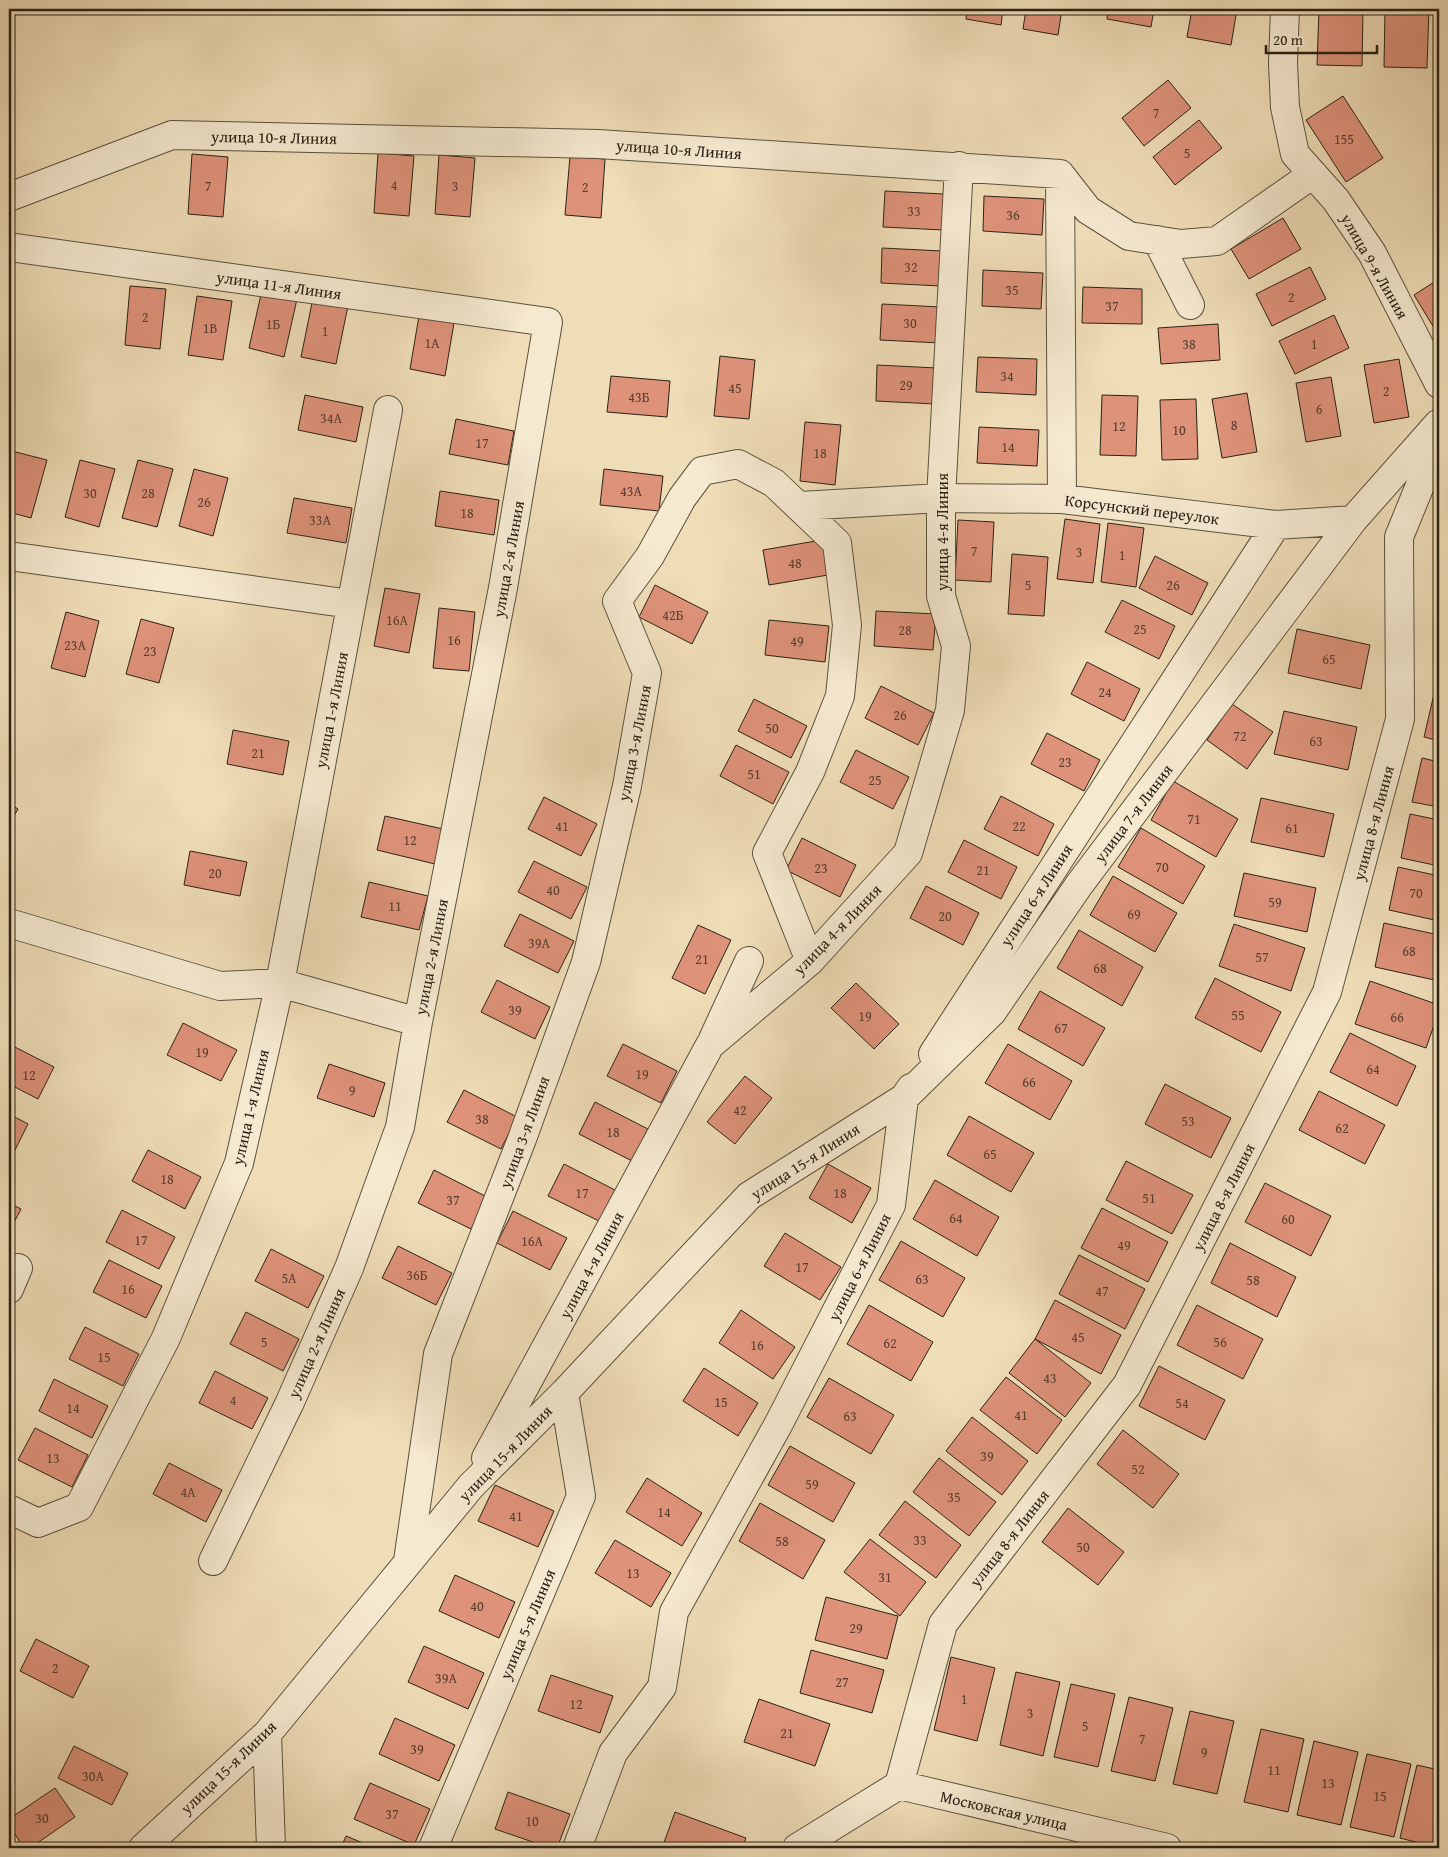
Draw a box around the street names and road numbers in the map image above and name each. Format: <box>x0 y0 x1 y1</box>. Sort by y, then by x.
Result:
street label: улица 10-я Линия <box>210 124 337 150</box>
street label: улица 10-я Линия <box>614 133 743 165</box>
street label: улица 9-я Линия <box>1335 208 1415 323</box>
street label: улица 11-я Линия <box>214 264 343 306</box>
street label: улица 4-я Линия <box>930 473 954 592</box>
street label: Корсунский переулок <box>1063 488 1221 530</box>
street label: улица 2-я Линия <box>486 499 530 620</box>
street label: улица 1-я Линия <box>308 650 354 771</box>
street label: улица 3-я Линия <box>611 683 657 804</box>
street label: улица 7-я Линия <box>1087 759 1178 868</box>
street label: улица 8-я Линия <box>1346 763 1400 884</box>
street label: улица 6-я Линия <box>993 839 1078 952</box>
street label: улица 4-я Линия <box>787 878 887 981</box>
street label: улица 2-я Линия <box>408 897 454 1018</box>
street label: улица 1-я Линия <box>225 1047 275 1168</box>
street label: улица 3-я Линия <box>492 1072 555 1193</box>
street label: улица 15-я Линия <box>745 1117 864 1206</box>
street label: улица 8-я Линия <box>1185 1139 1261 1256</box>
street label: улица 4-я Линия <box>552 1207 629 1324</box>
street label: улица 6-я Линия <box>821 1209 897 1326</box>
street label: улица 2-я Линия <box>281 1284 351 1403</box>
street label: улица 15-я Линия <box>452 1399 557 1507</box>
street label: улица 8-я Линия <box>963 1484 1055 1593</box>
street label: улица 5-я Линия <box>492 1565 561 1684</box>
street label: улица 15-я Линия <box>174 1715 282 1820</box>
street label: Московская улица <box>938 1784 1070 1836</box>

